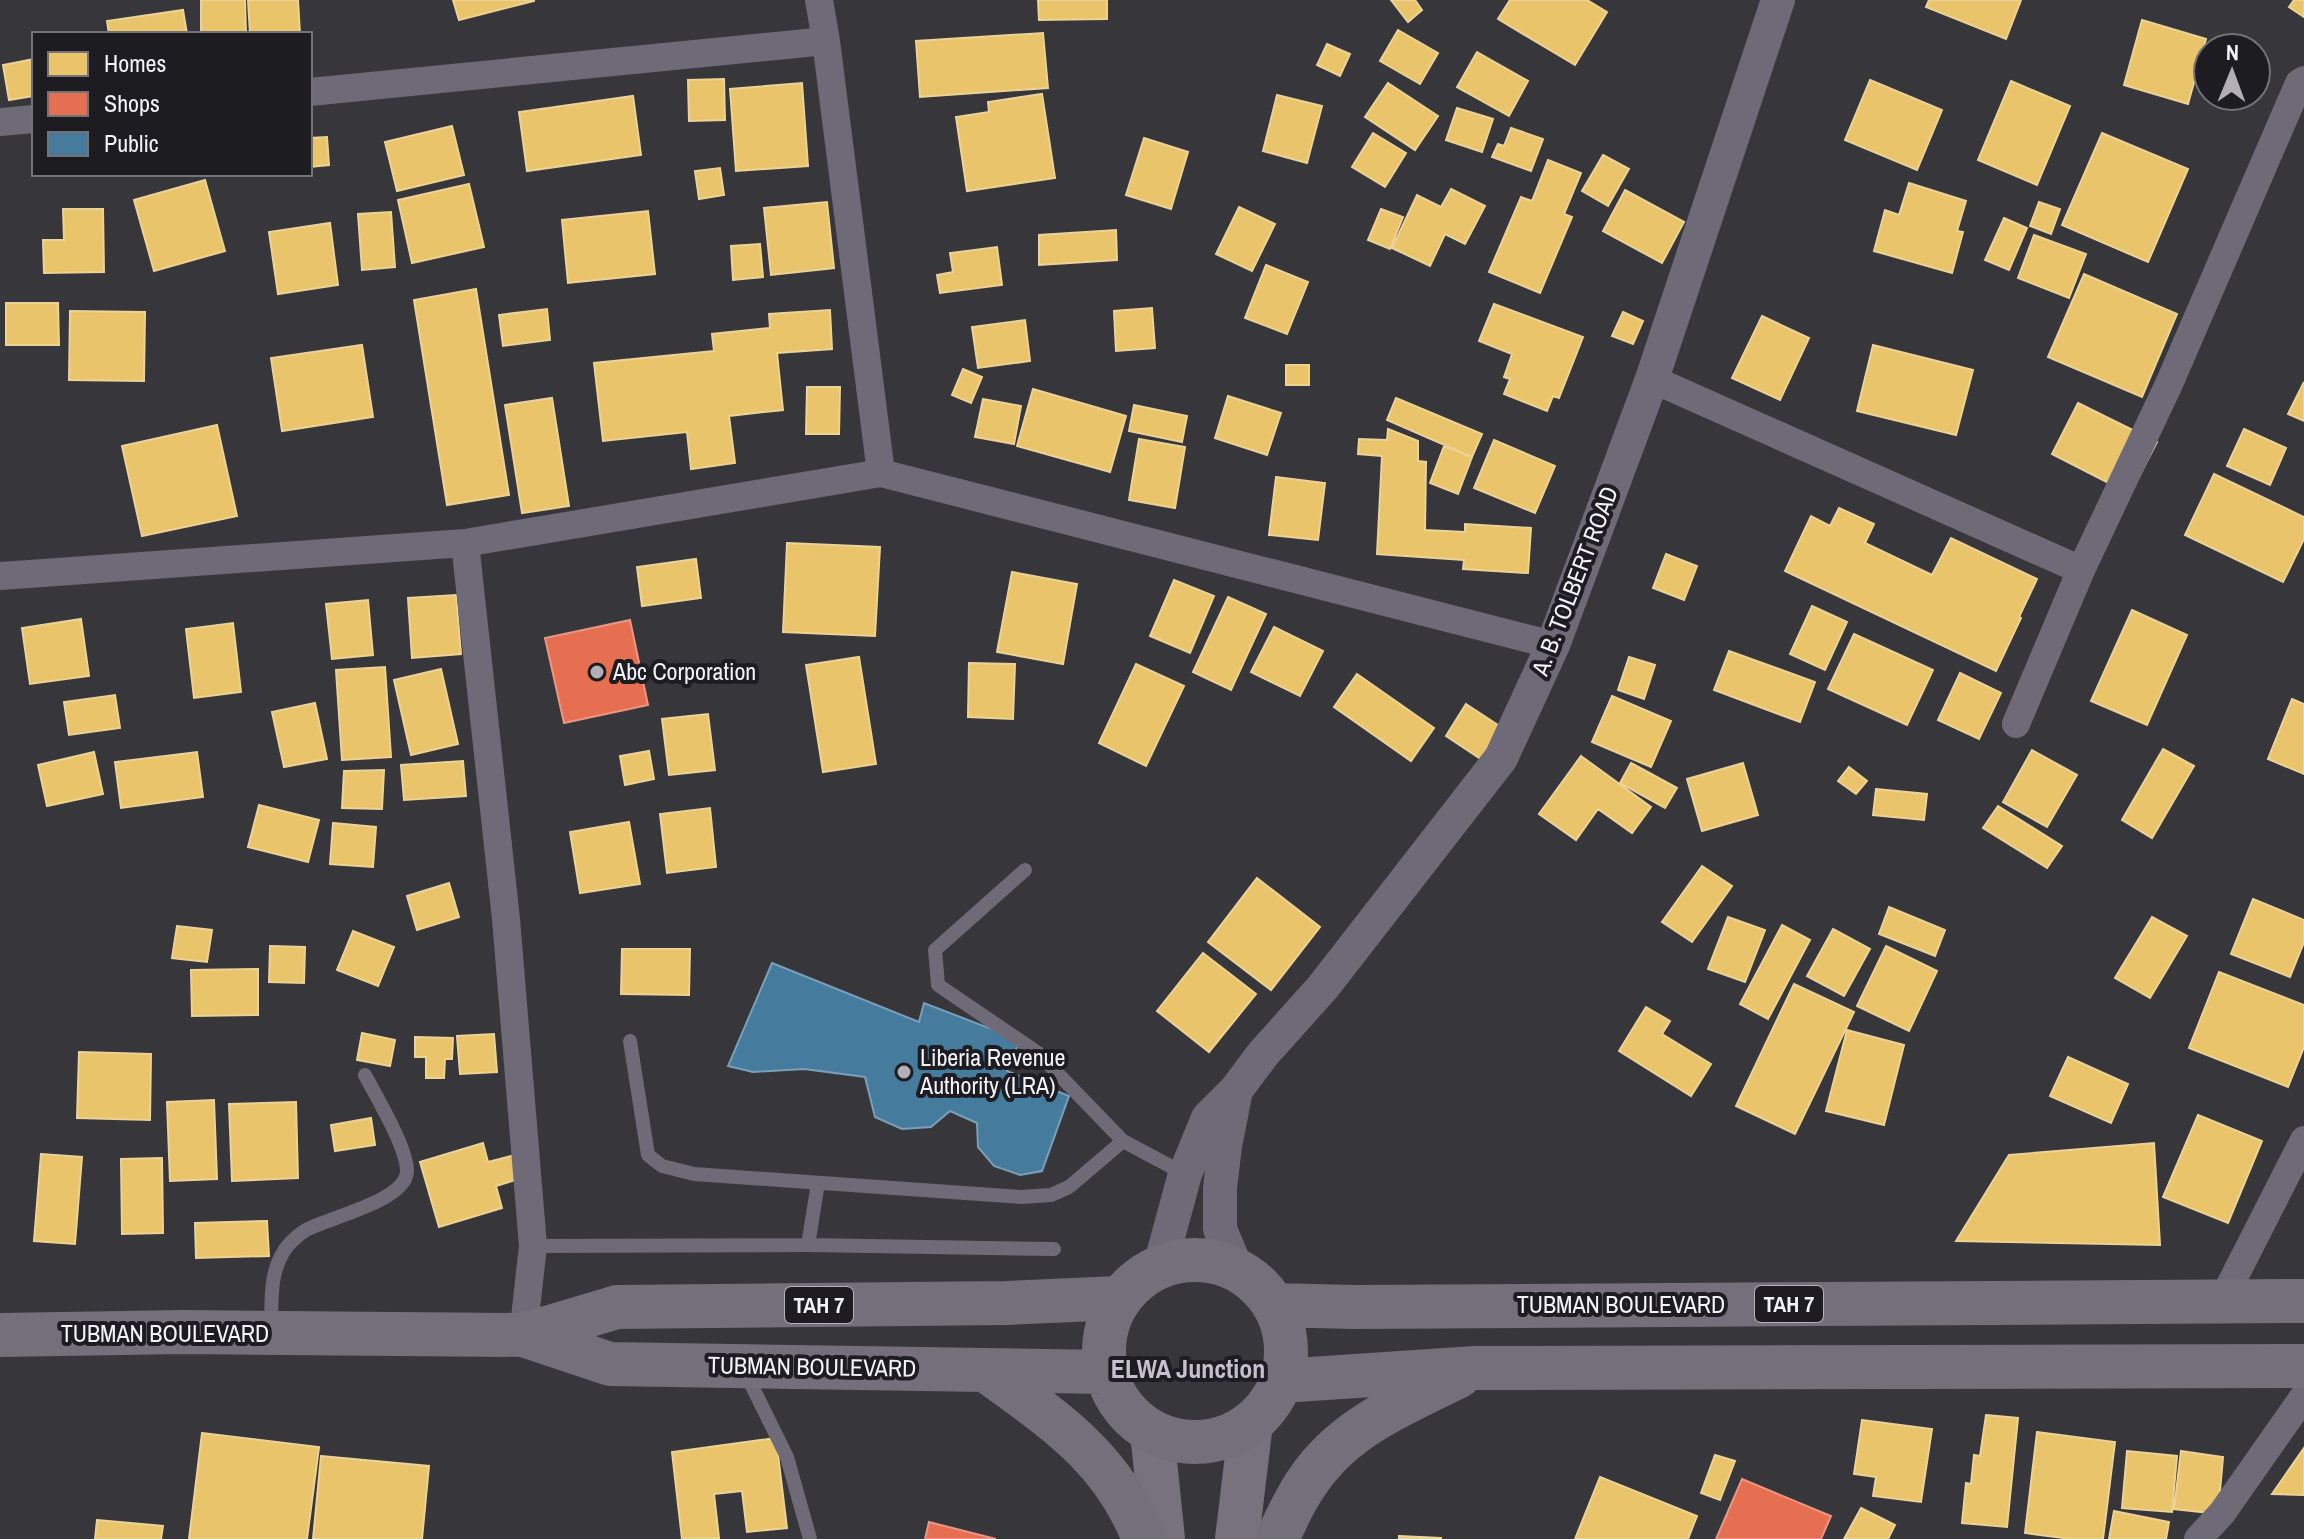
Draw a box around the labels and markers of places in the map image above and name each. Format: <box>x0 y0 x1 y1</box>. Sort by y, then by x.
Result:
place label: Abc Corporation <box>612 655 756 687</box>
marker: Abc Corporation <box>588 663 606 681</box>
place label: Liberia Revenue Authority (LRA) <box>919 1041 1066 1101</box>
marker: Liberia Revenue Authority (LRA) <box>895 1063 913 1081</box>

